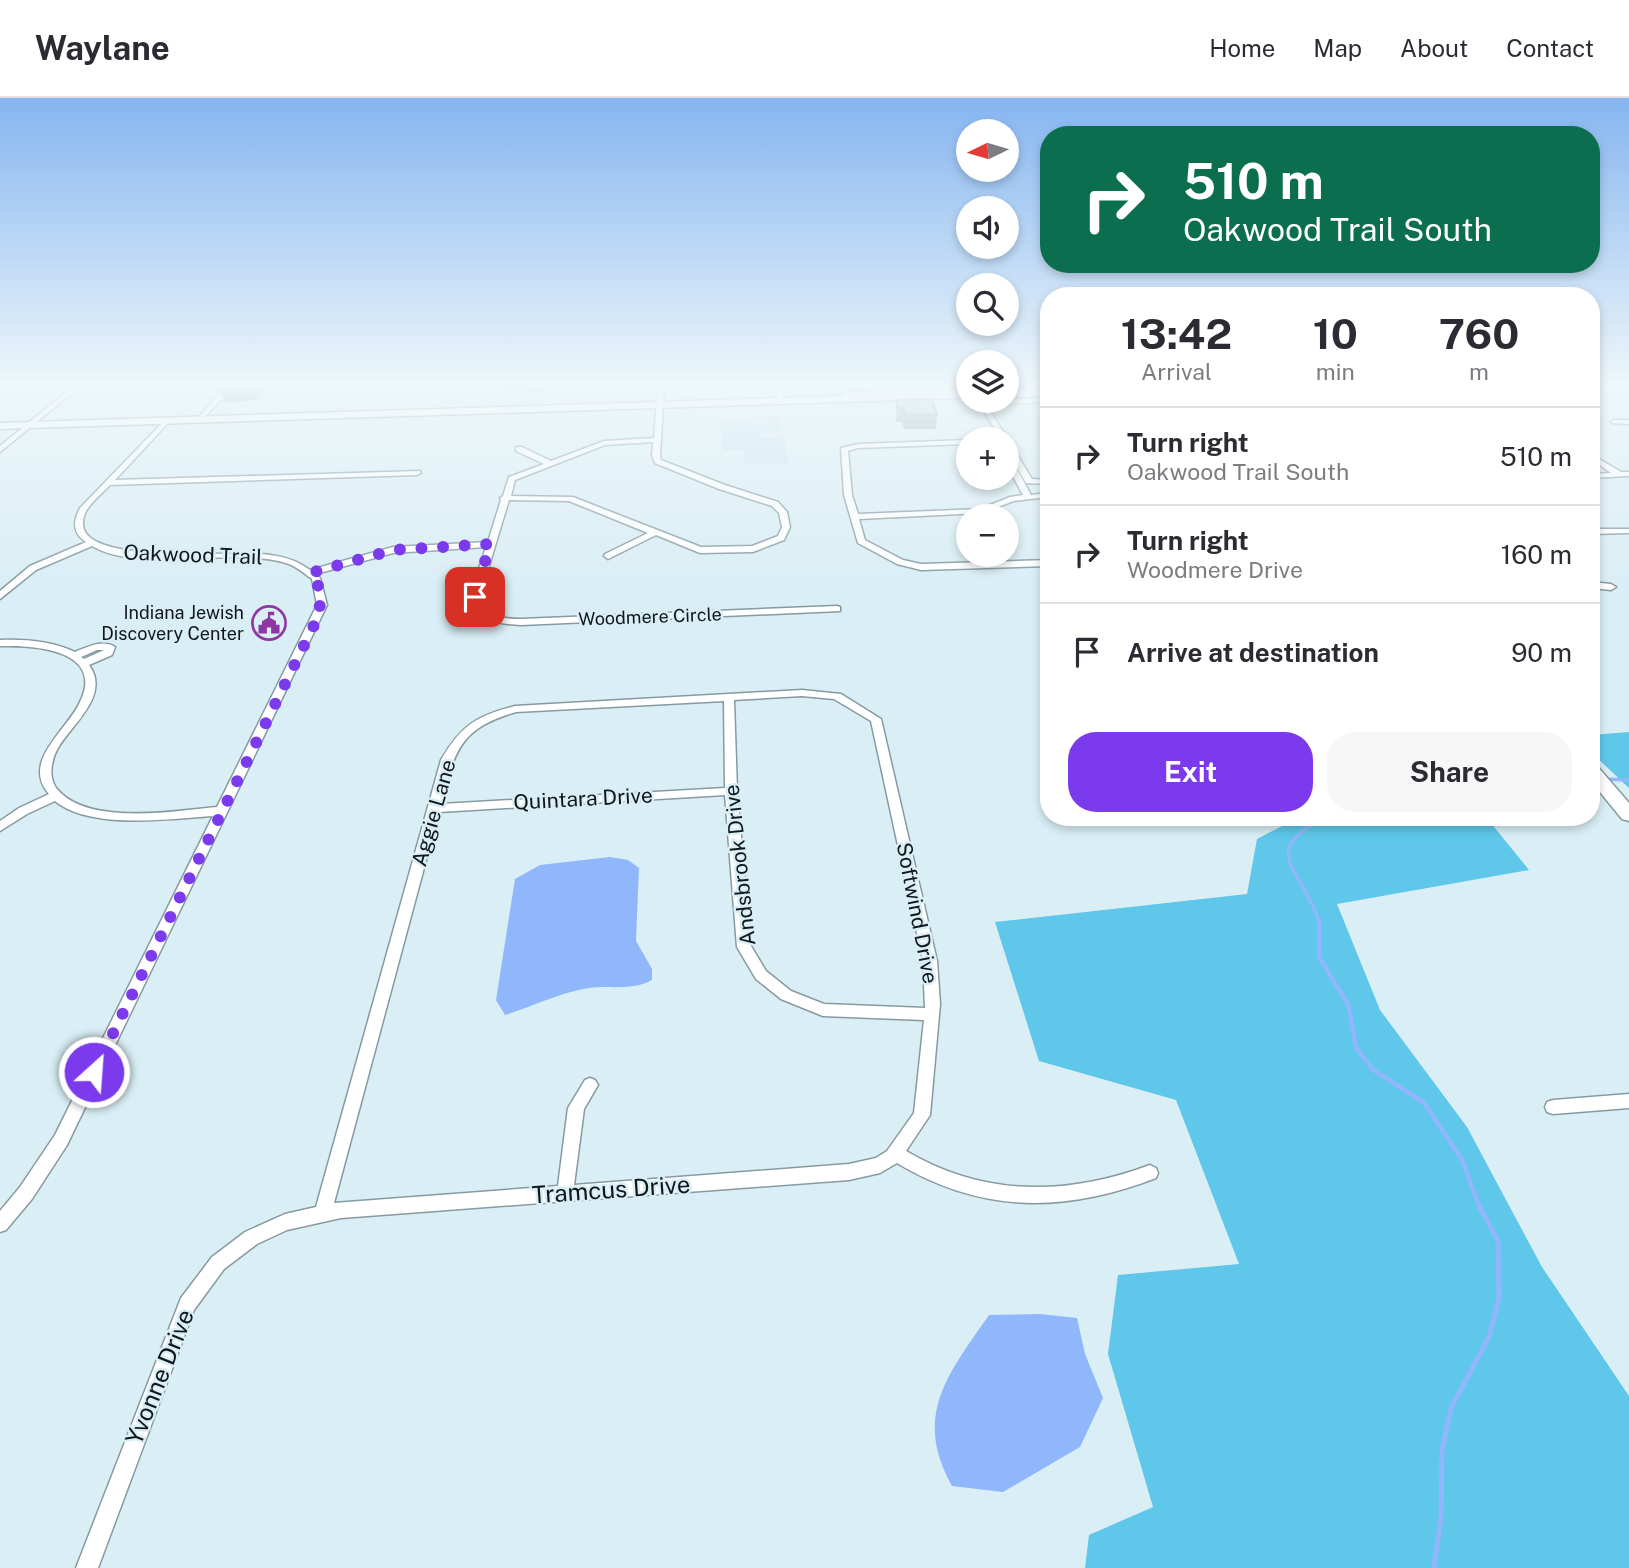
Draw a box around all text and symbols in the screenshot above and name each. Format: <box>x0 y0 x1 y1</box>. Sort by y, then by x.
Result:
text: Waylane <box>35 29 170 67</box>
text: Home <box>1209 34 1275 62</box>
text: Map <box>1313 34 1362 62</box>
text: About <box>1400 34 1468 62</box>
text: Contact <box>1506 34 1594 62</box>
north arrow <box>956 119 1018 182</box>
map controls <box>956 119 1019 567</box>
text: 510 m <box>1183 152 1324 210</box>
icon: right <box>1068 154 1159 245</box>
button: sound <box>956 196 1019 259</box>
text: Oakwood Trail South <box>1183 211 1492 248</box>
button: search <box>956 273 1019 336</box>
text: 13:42 <box>1121 309 1232 358</box>
text: 10 <box>1313 309 1358 358</box>
text: 760 <box>1439 309 1519 358</box>
button: layers <box>956 350 1019 413</box>
text: Arrival <box>1141 358 1212 385</box>
text: min <box>1316 358 1355 385</box>
text: m <box>1469 358 1489 385</box>
button: + <box>956 427 1019 490</box>
text: Turn right <box>1127 427 1249 458</box>
icon: right <box>1068 437 1106 475</box>
text: 510 m <box>1500 441 1572 472</box>
text: Oakwood Trail South <box>1127 458 1349 485</box>
button: − <box>956 504 1019 567</box>
text: Turn right <box>1127 525 1249 556</box>
icon: right <box>1068 535 1106 573</box>
text: 160 m <box>1501 539 1572 570</box>
street label: Oakwood Trail <box>123 540 263 569</box>
text: Woodmere Drive <box>1127 556 1303 583</box>
pin <box>445 567 505 627</box>
icon: arrive <box>456 578 494 616</box>
place label: Indiana Jewish Discovery Center <box>101 602 244 644</box>
public building icon: Indiana Jewish Discovery Center <box>250 604 288 642</box>
street label: Woodmere Circle <box>578 604 722 629</box>
icon: arrive <box>1068 633 1106 671</box>
text: Arrive at destination <box>1127 637 1379 668</box>
text: 90 m <box>1511 637 1572 668</box>
button: Exit <box>1068 732 1313 812</box>
button: Share <box>1327 732 1572 812</box>
street label: Aggie Lane <box>406 757 461 869</box>
street label: Quintara Drive <box>513 782 653 815</box>
street label: Andsbrook Drive <box>719 783 760 947</box>
street label: Softwind Drive <box>892 840 943 986</box>
position arrow <box>57 1035 131 1109</box>
street label: Tramcus Drive <box>531 1170 691 1209</box>
street label: Yvonne Drive <box>119 1305 199 1448</box>

